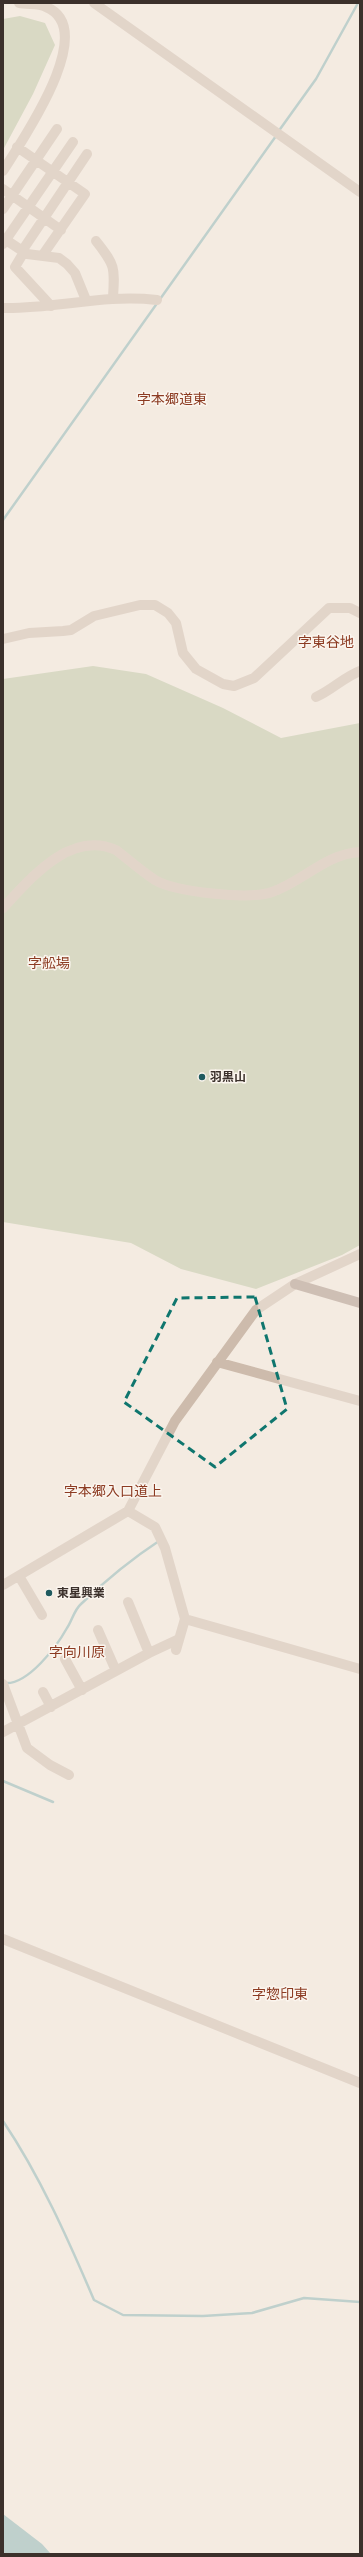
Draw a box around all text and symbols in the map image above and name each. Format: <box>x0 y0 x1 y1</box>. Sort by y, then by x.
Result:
district label: 字本郷道東 <box>137 389 207 408</box>
district label: 字東谷地 <box>298 632 354 651</box>
district label: 字舩場 <box>28 953 70 972</box>
place label: 羽黒山 <box>210 1068 246 1085</box>
marker: 羽黒山 <box>197 1072 207 1082</box>
district label: 字本郷入口道上 <box>64 1481 162 1500</box>
place label: 東星興業 <box>57 1584 105 1601</box>
marker: 東星興業 <box>44 1588 54 1598</box>
district label: 字向川原 <box>49 1642 105 1661</box>
district label: 字惣印東 <box>252 1984 308 2003</box>

